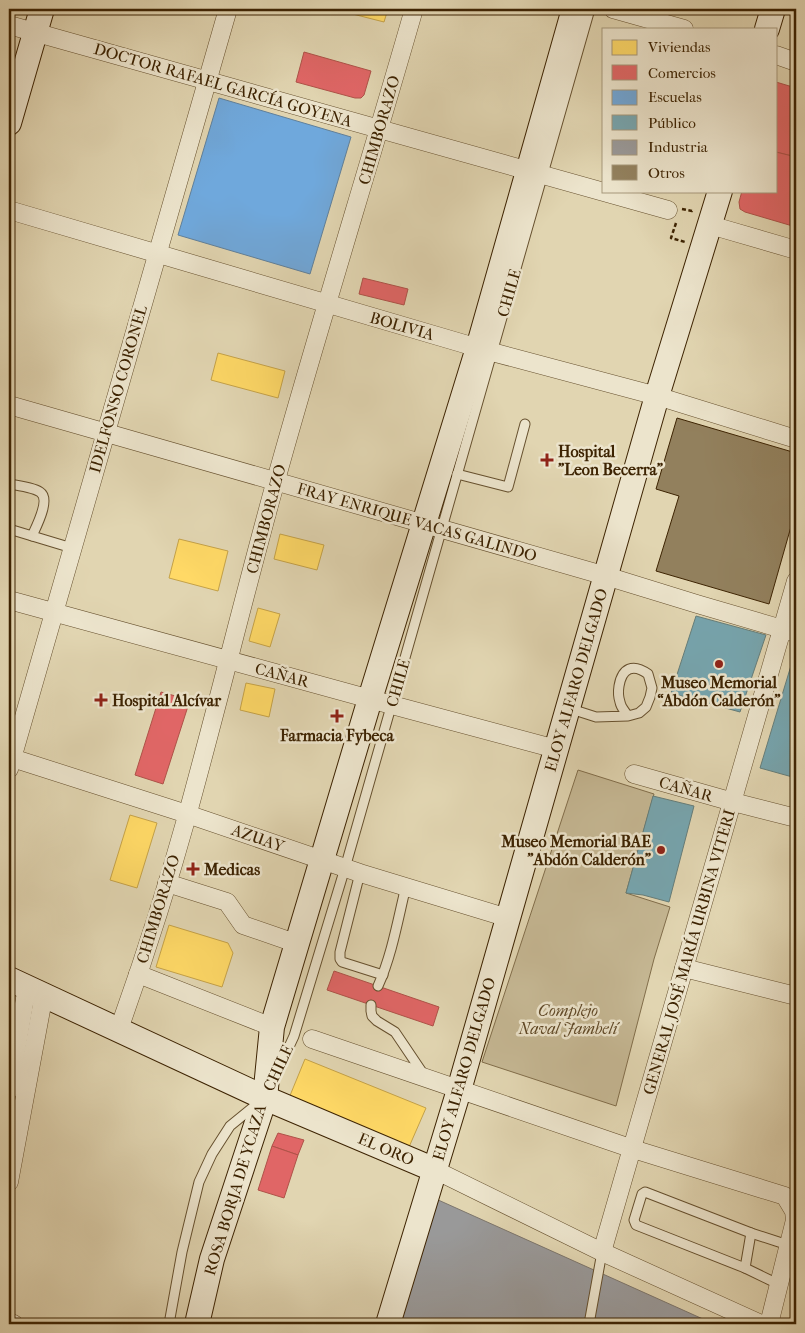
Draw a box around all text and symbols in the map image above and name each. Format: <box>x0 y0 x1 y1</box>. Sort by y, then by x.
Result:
legend <box>602 28 778 192</box>
street label: DOCTOR RAFAEL GARCÍA GOYENA <box>92 38 355 131</box>
text: Viviendas <box>647 38 711 56</box>
text: Comercios <box>648 64 716 82</box>
street label: CHIMBORAZO <box>354 73 404 187</box>
text: Escuelas <box>648 88 702 106</box>
text: Público <box>648 114 696 132</box>
text: Industria <box>648 138 709 156</box>
text: Otros <box>648 164 685 182</box>
street label: CHILE <box>493 267 525 319</box>
street label: IDELFONSO CORONEL <box>85 303 151 475</box>
street label: BOLIVIA <box>368 308 437 344</box>
place label: Hospital "Leon Becerra" <box>558 442 664 479</box>
marker: Hospital "Leon Becerra" <box>540 453 554 467</box>
street label: CHIMBORAZO <box>242 462 290 576</box>
street label: FRAY ENRIQUE VACAS GALINDO <box>295 479 539 565</box>
street label: ELOY ALFARO DELGADO <box>541 586 611 774</box>
street label: CHILE <box>382 657 414 709</box>
marker: Museo Memorial “Abdón Calderón” <box>713 658 725 670</box>
street label: CAÑAR <box>253 659 312 692</box>
place label: Museo Memorial “Abdón Calderón” <box>658 673 781 710</box>
place label: Hospital Alcívar <box>112 691 222 711</box>
marker: Hospital Alcívar <box>94 693 108 707</box>
marker: Farmacia Fybeca <box>330 709 344 723</box>
place label: Farmacia Fybeca <box>279 726 395 746</box>
street label: CAÑAR <box>657 772 716 806</box>
street label: GENERAL JOSÉ MARÍA URBINA VITERI <box>638 807 739 1097</box>
street label: AZUAY <box>228 820 288 856</box>
place label: Museo Memorial BAE "Abdón Calderón" <box>500 832 652 869</box>
marker: Museo Memorial BAE "Abdón Calderón" <box>655 844 667 856</box>
street label: CHIMBORAZO <box>132 852 184 966</box>
place label: Medicas <box>203 860 260 879</box>
marker: Medicas <box>186 862 200 876</box>
street label: ELOY ALFARO DELGADO <box>429 975 499 1163</box>
park label: Complejo Naval Jambelí <box>518 1001 621 1038</box>
street label: CHILE <box>259 1042 297 1094</box>
street label: ROSA BORJA DE YCAZA <box>200 1102 270 1278</box>
street label: EL ORO <box>355 1129 417 1169</box>

